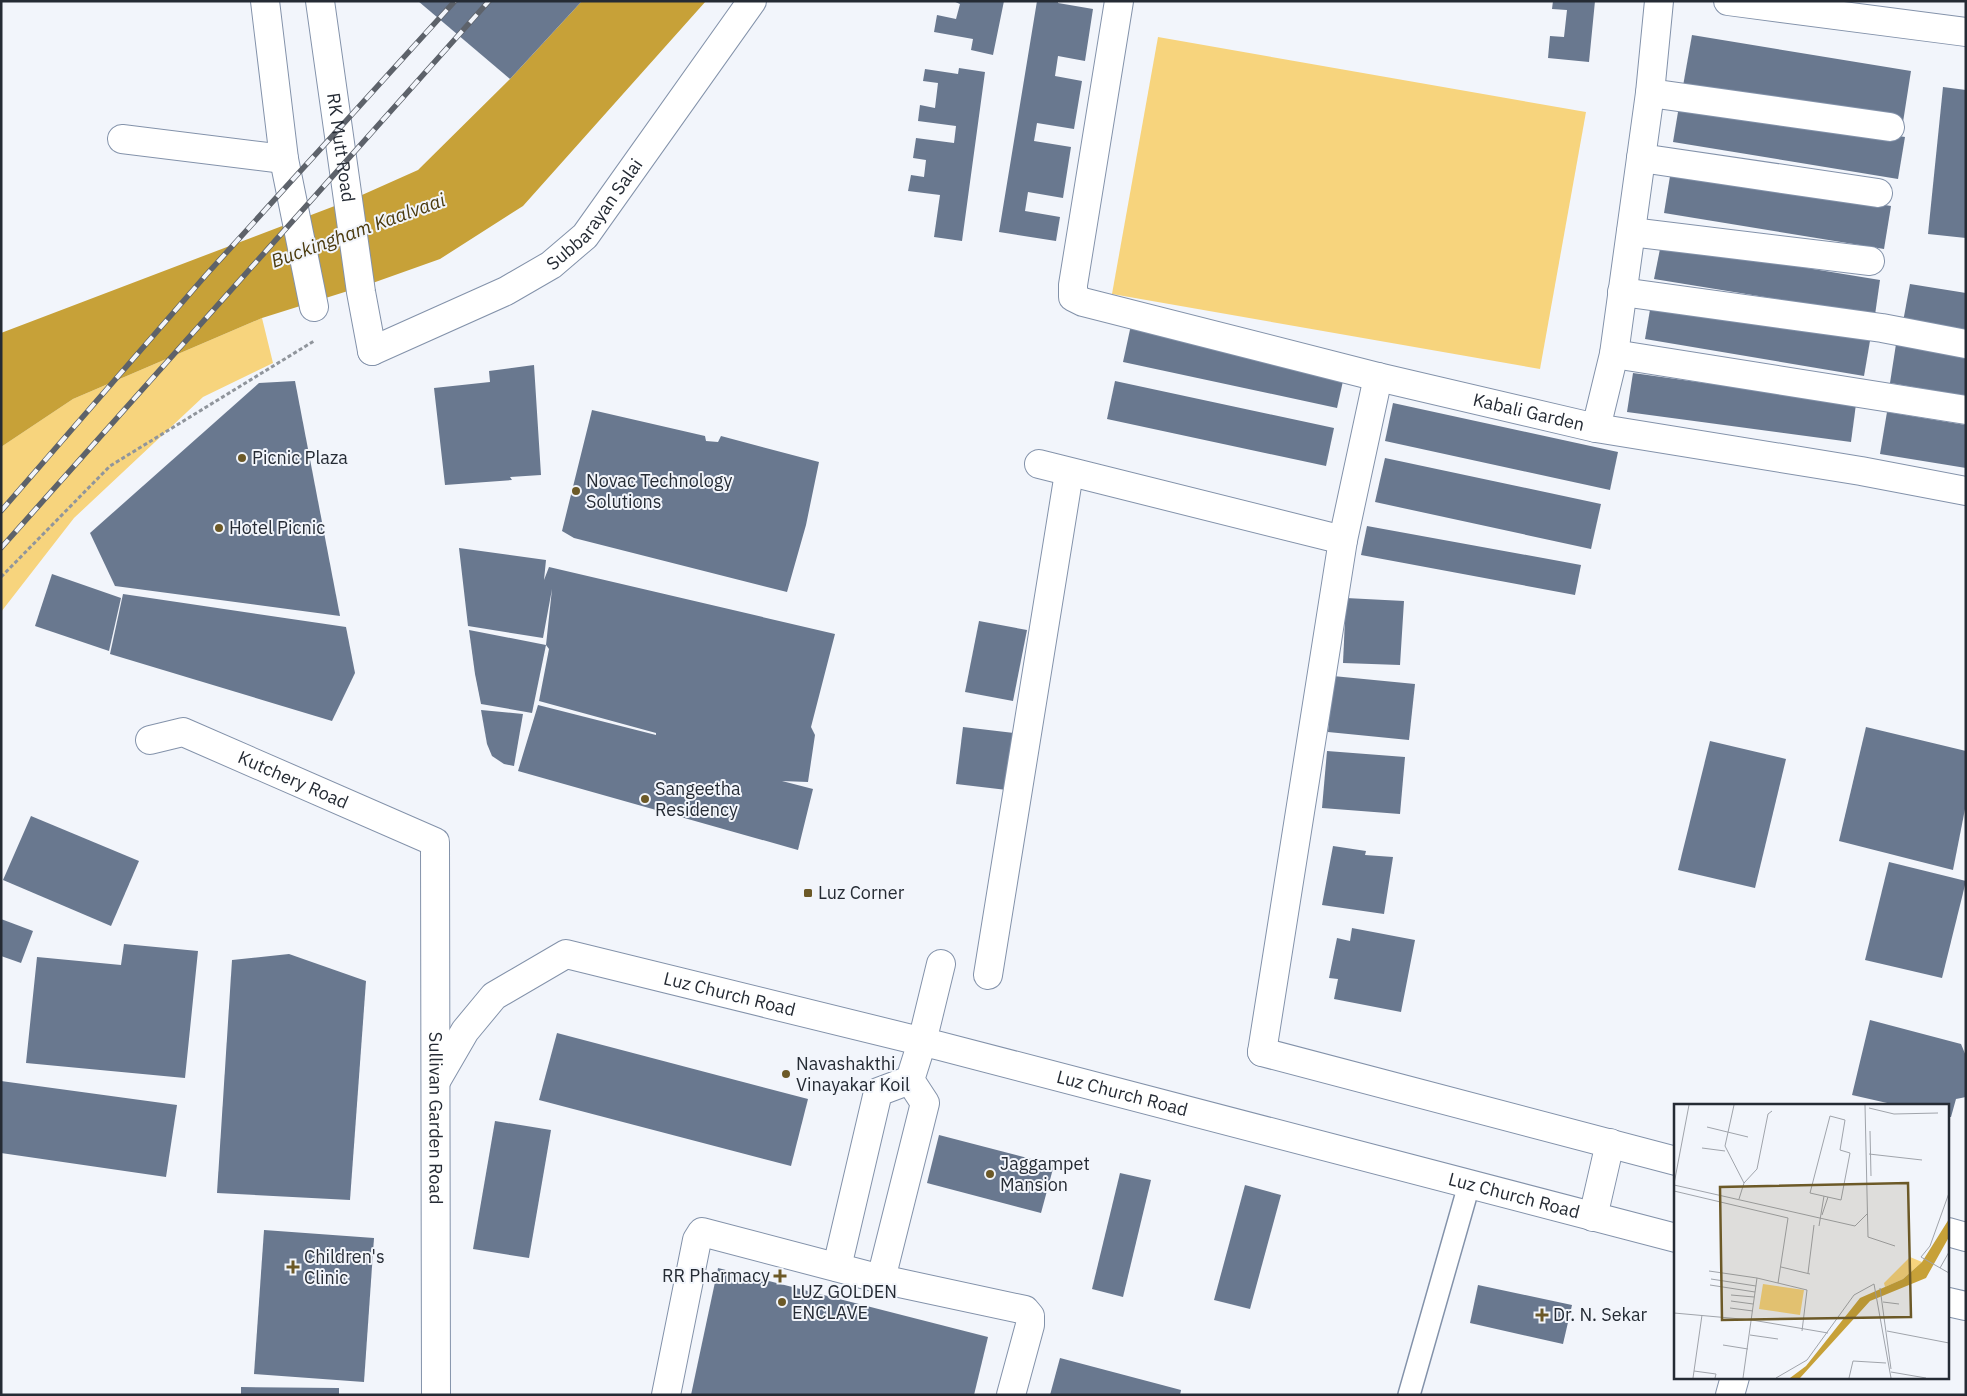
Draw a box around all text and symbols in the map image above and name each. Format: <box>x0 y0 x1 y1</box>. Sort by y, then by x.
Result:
street label: RK Mutt Road <box>322 91 360 204</box>
street label: Subbarayan Salai <box>541 154 647 275</box>
water label: Buckingham Kaalvaai <box>268 187 449 273</box>
street label: Kabali Garden <box>1471 388 1587 436</box>
place label: Picnic Plaza <box>252 446 348 469</box>
marker: Picnic Plaza <box>236 452 248 464</box>
place label: Novac Technology Solutions <box>586 469 732 513</box>
marker: Novac Technology Solutions <box>570 485 582 497</box>
place label: Hotel Picnic <box>229 516 325 539</box>
marker: Hotel Picnic <box>213 522 225 534</box>
street label: Kutchery Road <box>234 745 352 814</box>
place label: Sangeetha Residency <box>655 777 741 821</box>
marker: Sangeetha Residency <box>639 793 651 805</box>
place label: Luz Corner <box>818 881 905 904</box>
marker: Luz Corner <box>802 887 814 899</box>
street label: Luz Church Road <box>661 966 798 1021</box>
street label: Sullivan Garden Road <box>424 1032 448 1204</box>
place label: Navashakthi Vinayakar Koil <box>796 1052 910 1096</box>
street label: Luz Church Road <box>1054 1065 1190 1121</box>
marker: Navashakthi Vinayakar Koil <box>780 1068 792 1080</box>
inset map <box>1674 1104 1950 1378</box>
place label: Jaggampet Mansion <box>1000 1152 1090 1196</box>
street label: Luz Church Road <box>1446 1167 1582 1223</box>
marker: Jaggampet Mansion <box>984 1168 996 1180</box>
place label: Children's Clinic <box>304 1245 385 1289</box>
marker: Children's Clinic <box>286 1260 300 1274</box>
place label: RR Pharmacy <box>662 1264 770 1287</box>
marker: RR Pharmacy <box>774 1270 786 1282</box>
place label: LUZ GOLDEN ENCLAVE <box>792 1280 897 1324</box>
marker: LUZ GOLDEN ENCLAVE <box>776 1296 788 1308</box>
place label: Dr. N. Sekar <box>1553 1303 1648 1326</box>
marker: Dr. N. Sekar <box>1535 1308 1549 1322</box>

